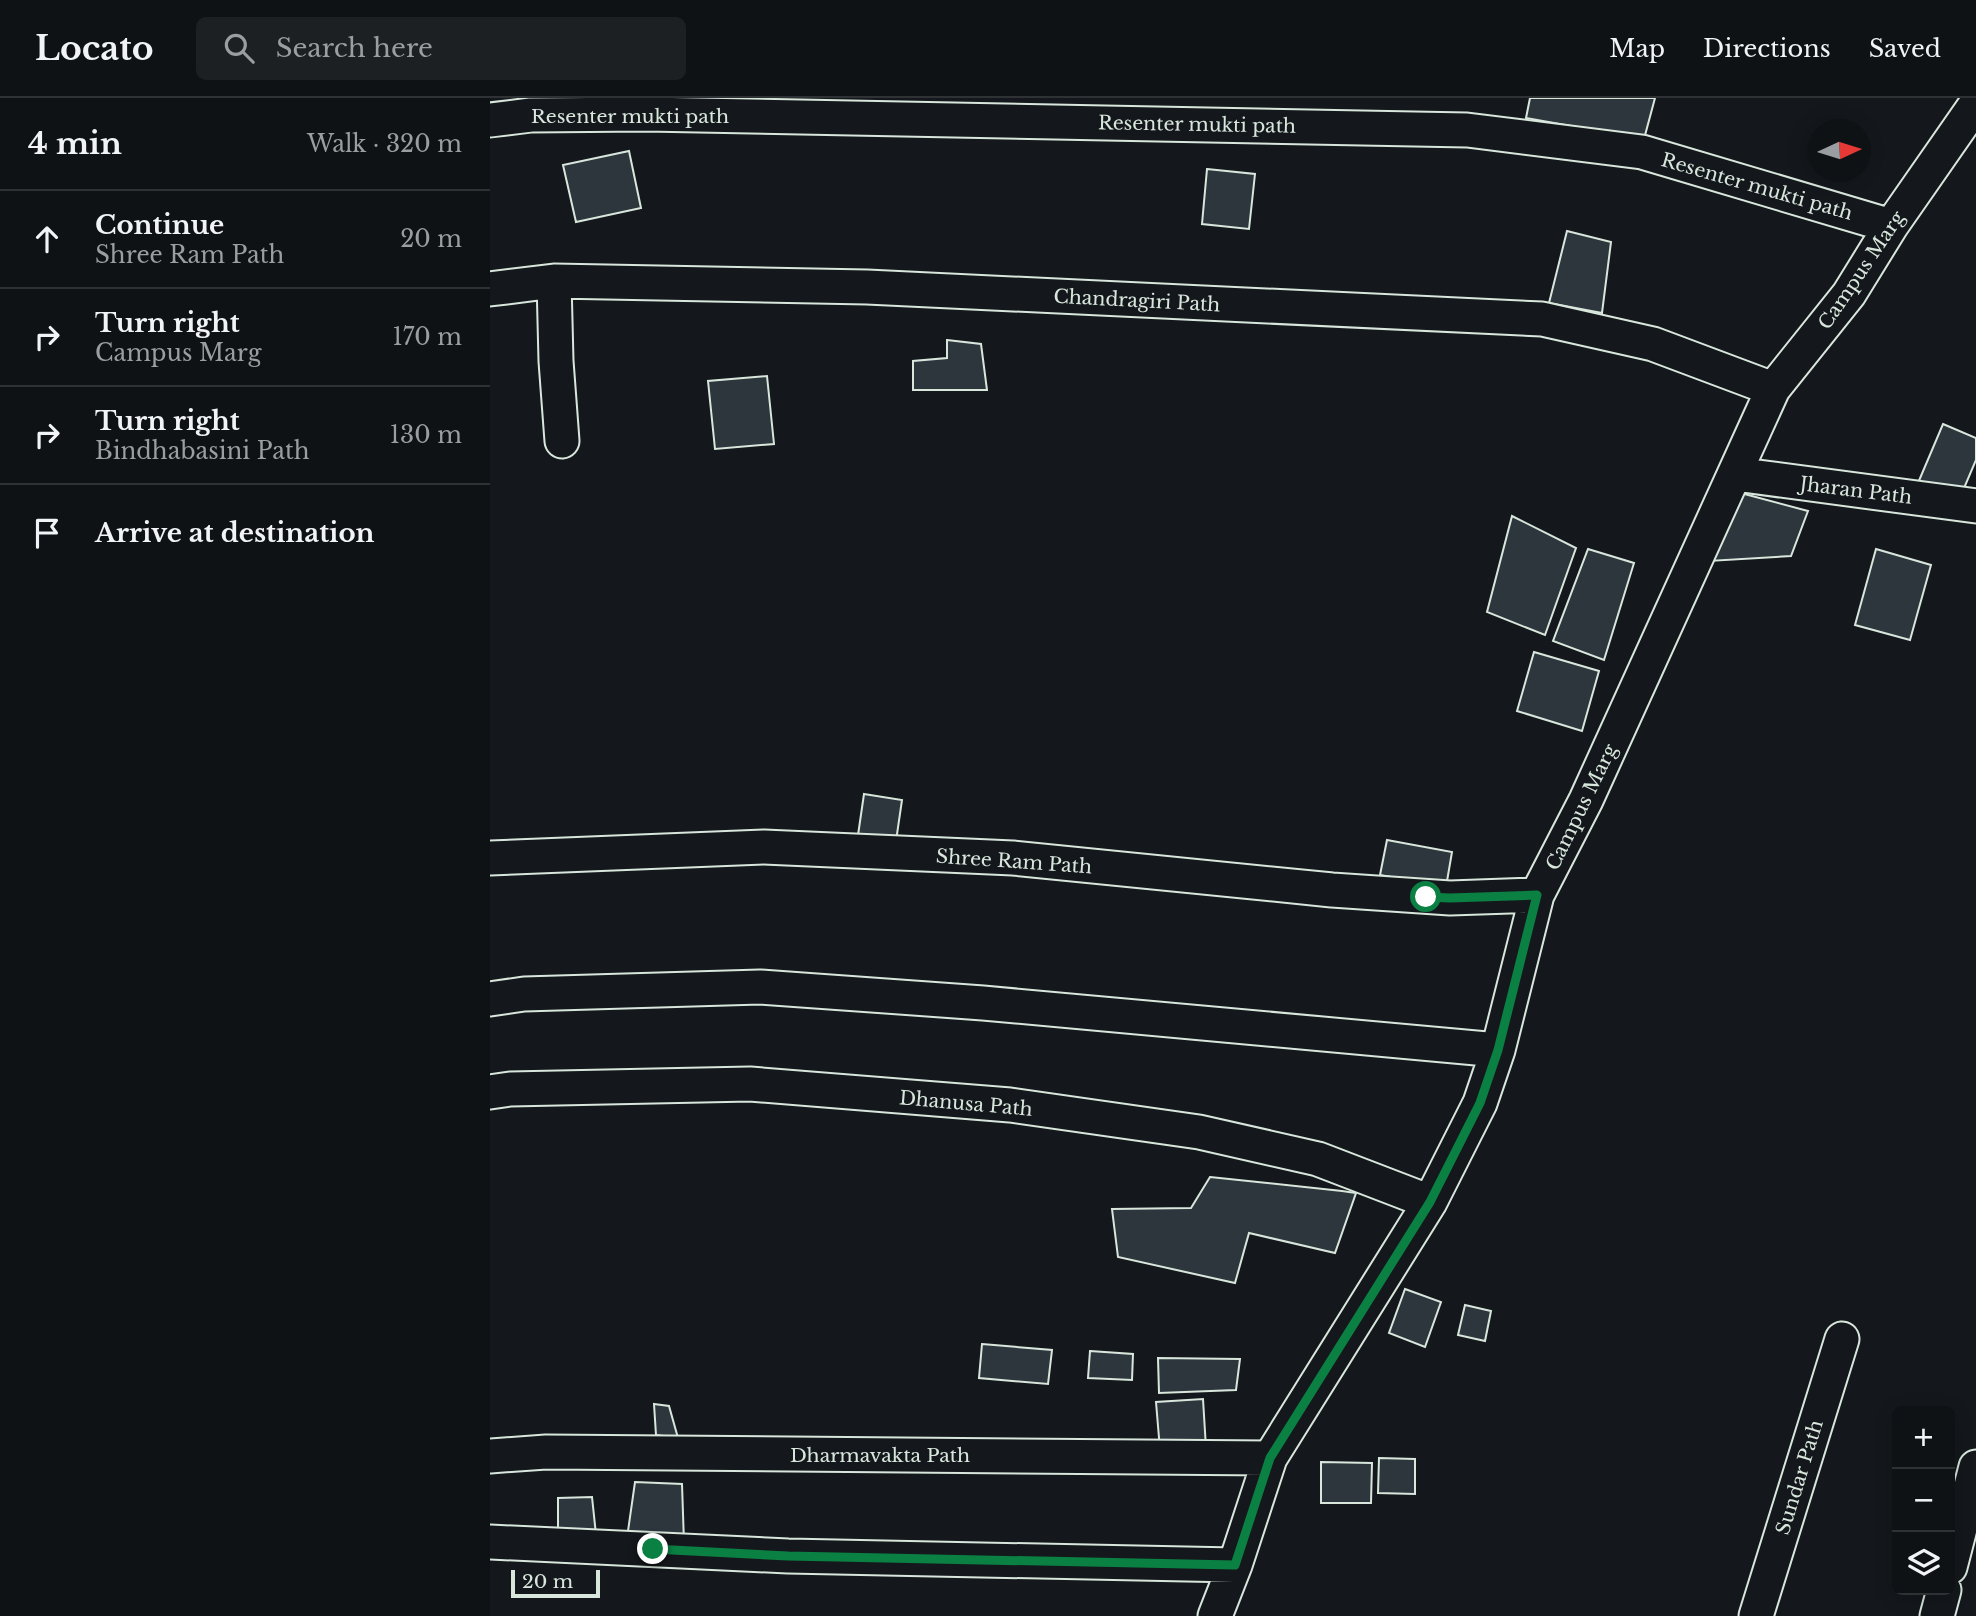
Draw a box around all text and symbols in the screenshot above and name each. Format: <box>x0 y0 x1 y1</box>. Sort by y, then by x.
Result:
search box <box>196 17 686 80</box>
text: Locato <box>35 28 154 69</box>
icon: search <box>220 29 258 67</box>
text: Search here <box>276 32 433 64</box>
text: Map <box>1609 34 1665 63</box>
text: Directions <box>1703 34 1831 63</box>
text: Saved <box>1869 34 1941 63</box>
street label: Resenter mukti path <box>531 105 729 128</box>
street label: Resenter mukti path <box>1098 111 1296 138</box>
north arrow <box>1808 119 1871 182</box>
text: 4 min <box>28 125 122 162</box>
text: Walk · 320 m <box>307 130 462 158</box>
street label: Resenter mukti path <box>1659 148 1855 225</box>
street label: Campus Marg <box>1813 206 1910 334</box>
text: Continue <box>95 209 224 241</box>
icon: ahead <box>28 220 66 258</box>
text: 20 m <box>400 225 462 253</box>
text: Shree Ram Path <box>95 241 284 269</box>
street label: Chandragiri Path <box>1053 285 1221 316</box>
text: Turn right <box>95 307 240 339</box>
icon: right <box>28 318 66 356</box>
text: 170 m <box>392 323 462 351</box>
text: Campus Marg <box>95 339 262 367</box>
text: Turn right <box>95 405 240 437</box>
icon: right <box>28 416 66 454</box>
text: 130 m <box>390 421 462 449</box>
text: Bindhabasini Path <box>95 437 310 465</box>
street label: Jharan Path <box>1796 472 1913 509</box>
icon: arrive <box>28 514 66 552</box>
text: Arrive at destination <box>95 517 375 549</box>
street label: Campus Marg <box>1541 740 1622 874</box>
street label: Shree Ram Path <box>935 845 1093 878</box>
route start <box>1410 881 1441 912</box>
street label: Dhanusa Path <box>898 1086 1034 1121</box>
map controls <box>1892 1406 1955 1595</box>
button: + <box>1892 1406 1955 1469</box>
street label: Sundar Path <box>1771 1417 1828 1537</box>
street label: Dharmavakta Path <box>790 1444 970 1467</box>
button: − <box>1892 1469 1955 1532</box>
button: layers <box>1892 1532 1955 1595</box>
route end <box>637 1533 668 1564</box>
scale bar <box>511 1567 600 1599</box>
text: 20 m <box>522 1570 573 1593</box>

